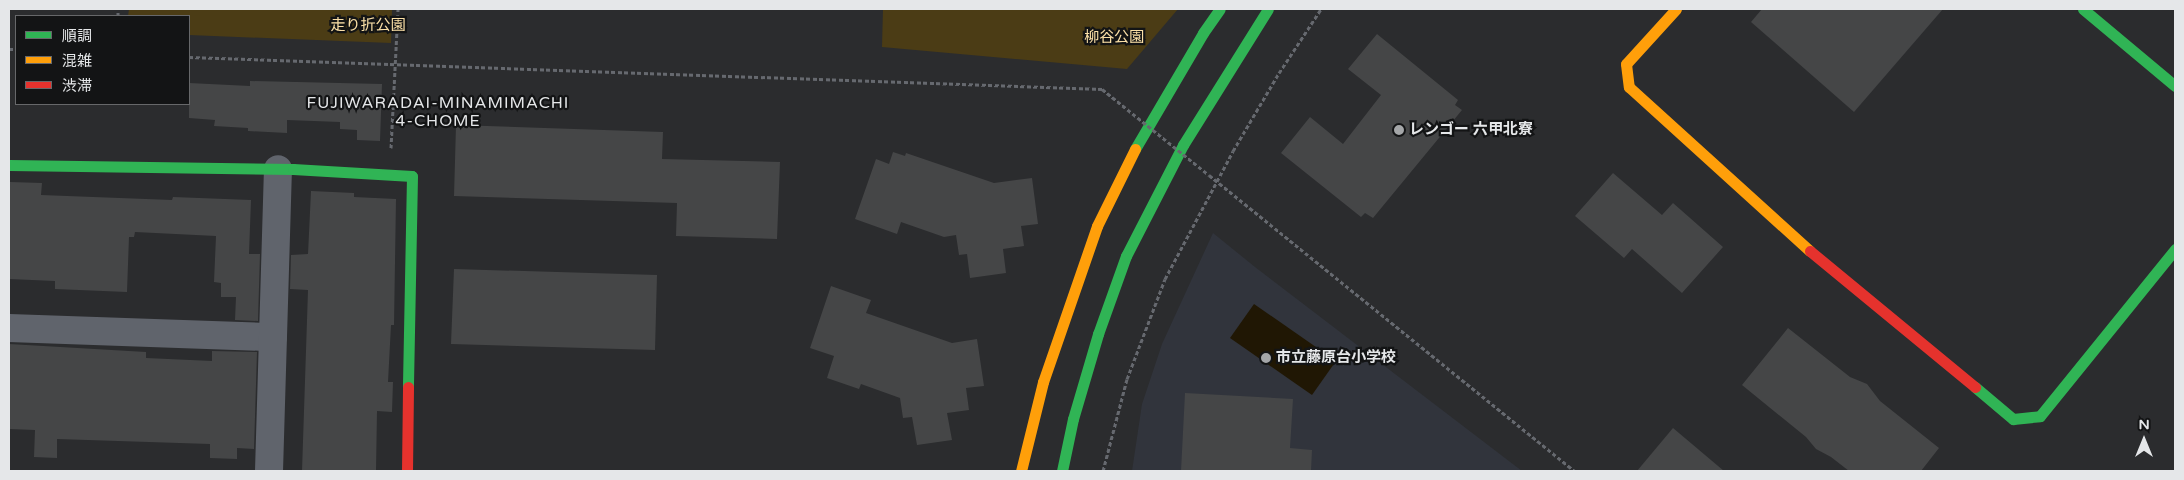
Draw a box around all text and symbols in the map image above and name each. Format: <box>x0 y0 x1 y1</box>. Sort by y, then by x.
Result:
legend <box>15 15 190 105</box>
park label: 走り折公園 <box>331 17 405 35</box>
text: 順調 <box>62 27 92 45</box>
park label: 柳谷公園 <box>1084 29 1144 47</box>
text: 混雑 <box>62 52 92 70</box>
text: 渋滞 <box>62 77 92 95</box>
district label: FUJIWARADAI-MINAMIMACHI 4-CHOME <box>304 93 572 131</box>
place label: レンゴー 六甲北寮 <box>1409 121 1533 139</box>
marker: レンゴー 六甲北寮 <box>1393 124 1405 136</box>
place label: 市立藤原台小学校 <box>1276 349 1396 367</box>
marker: 市立藤原台小学校 <box>1260 352 1272 364</box>
north arrow <box>2119 415 2169 465</box>
text: N <box>2138 416 2150 433</box>

